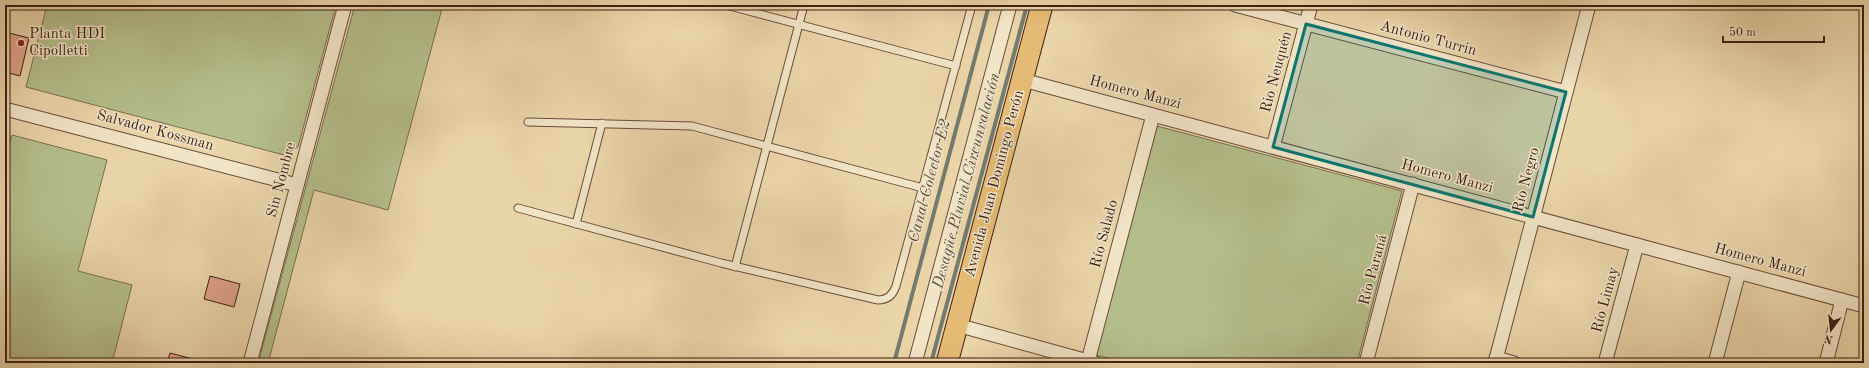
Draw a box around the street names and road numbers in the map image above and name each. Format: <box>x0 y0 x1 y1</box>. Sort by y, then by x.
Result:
street label: Antonio Turrin <box>1378 19 1478 59</box>
street label: Rio Neuquén <box>1259 30 1295 114</box>
street label: Homero Manzi <box>1087 74 1183 112</box>
street label: Avenida Juan Domingo Perón <box>963 89 1027 279</box>
street label: Salvador Kossman <box>95 108 215 154</box>
street label: Sin Nombre <box>265 141 299 219</box>
street label: Río Negro <box>1511 146 1543 214</box>
street label: Homero Manzi <box>1399 158 1495 196</box>
street label: Río Salado <box>1089 198 1121 270</box>
street label: Río Paraná <box>1357 232 1391 307</box>
street label: Homero Manzi <box>1712 242 1808 280</box>
street label: Río Limay <box>1590 265 1622 335</box>

